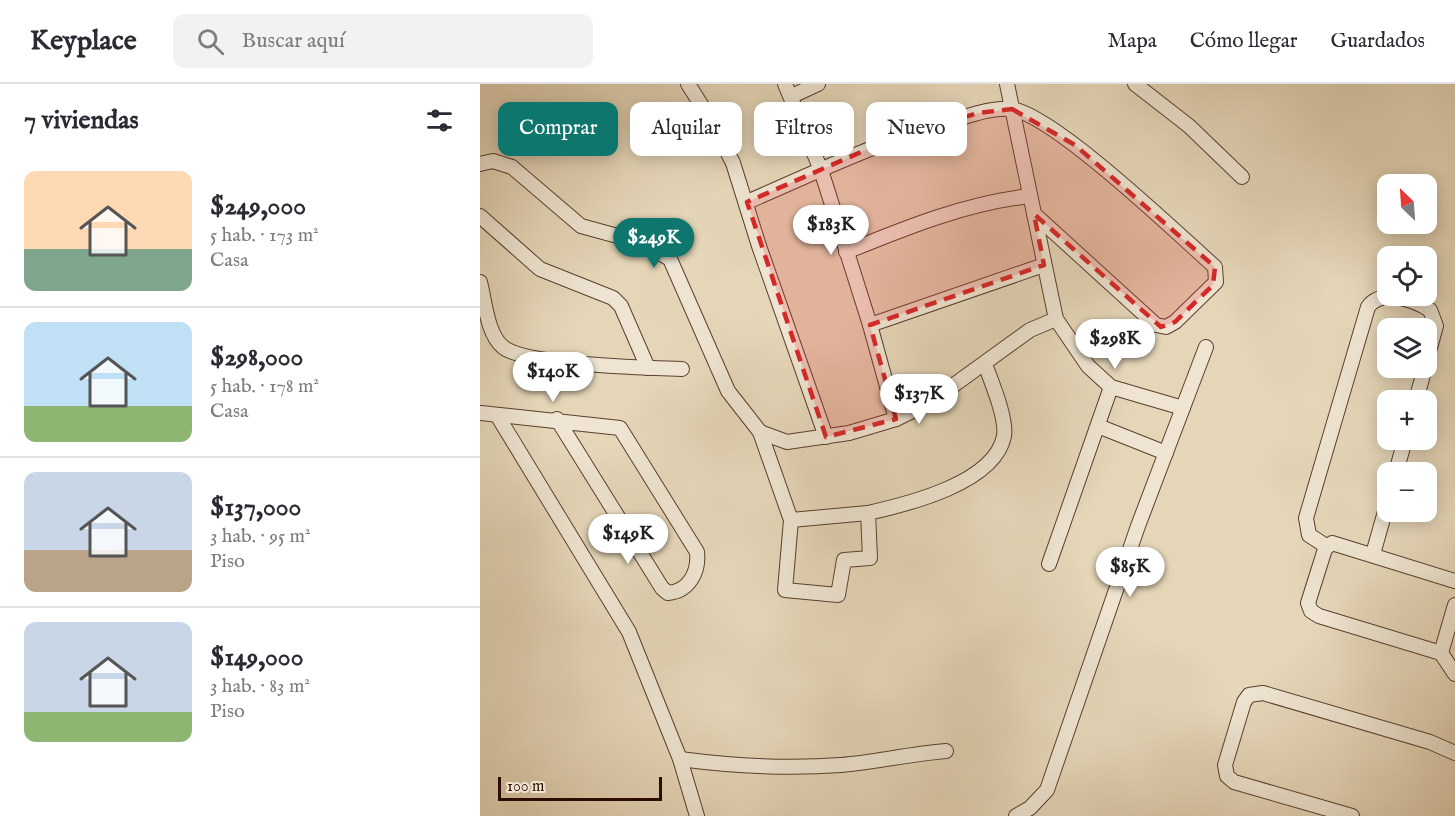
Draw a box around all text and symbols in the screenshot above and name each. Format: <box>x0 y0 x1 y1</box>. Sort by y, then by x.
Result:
search box <box>173 14 593 68</box>
text: Keyplace <box>30 24 137 59</box>
icon: search <box>194 25 227 58</box>
text: Buscar aquí <box>242 27 345 55</box>
text: Mapa <box>1108 28 1157 55</box>
text: Cómo llegar <box>1190 28 1297 55</box>
text: Guardados <box>1330 28 1425 55</box>
chip: Comprar <box>498 102 618 156</box>
chip: Alquilar <box>630 102 742 156</box>
chip: Filtros <box>754 102 854 156</box>
chip: Nuevo <box>866 102 967 156</box>
text: 7 viviendas <box>24 104 139 137</box>
icon: filters <box>423 104 456 137</box>
north arrow <box>1377 174 1437 234</box>
map controls <box>1377 174 1437 522</box>
text: $249,000 <box>210 190 306 223</box>
icon: home <box>72 195 144 267</box>
pin: $183K <box>789 205 873 256</box>
text: $183K <box>807 212 855 237</box>
pin: $249K <box>612 218 696 269</box>
text: 5 hab. · 173 m² <box>210 223 319 248</box>
text: $249K <box>627 225 681 250</box>
button: locate <box>1377 246 1437 306</box>
text: Casa <box>210 248 249 273</box>
button: layers <box>1377 318 1437 378</box>
pin: $298K <box>1073 319 1157 370</box>
text: $298K <box>1089 326 1141 351</box>
text: $298,000 <box>210 341 303 374</box>
icon: home <box>72 346 144 418</box>
pin: $140K <box>511 352 595 403</box>
text: $140K <box>527 359 579 384</box>
text: 5 hab. · 178 m² <box>210 374 319 399</box>
pin: $137K <box>877 374 961 425</box>
text: $137K <box>894 381 944 406</box>
button: + <box>1377 390 1437 450</box>
text: Casa <box>210 399 249 424</box>
button: − <box>1377 462 1437 522</box>
text: $137,000 <box>210 491 301 524</box>
icon: home <box>72 496 144 568</box>
pin: $149K <box>586 514 670 565</box>
text: $149K <box>602 521 654 546</box>
text: 3 hab. · 95 m² <box>210 524 311 549</box>
pin: $85K <box>1094 547 1166 598</box>
text: Piso <box>210 549 245 574</box>
text: $85K <box>1110 554 1150 579</box>
text: $149,000 <box>210 641 303 674</box>
icon: home <box>72 646 144 718</box>
text: 3 hab. · 83 m² <box>210 674 310 699</box>
text: Piso <box>210 699 245 724</box>
scale bar <box>498 774 662 802</box>
text: 100 m <box>507 777 544 797</box>

